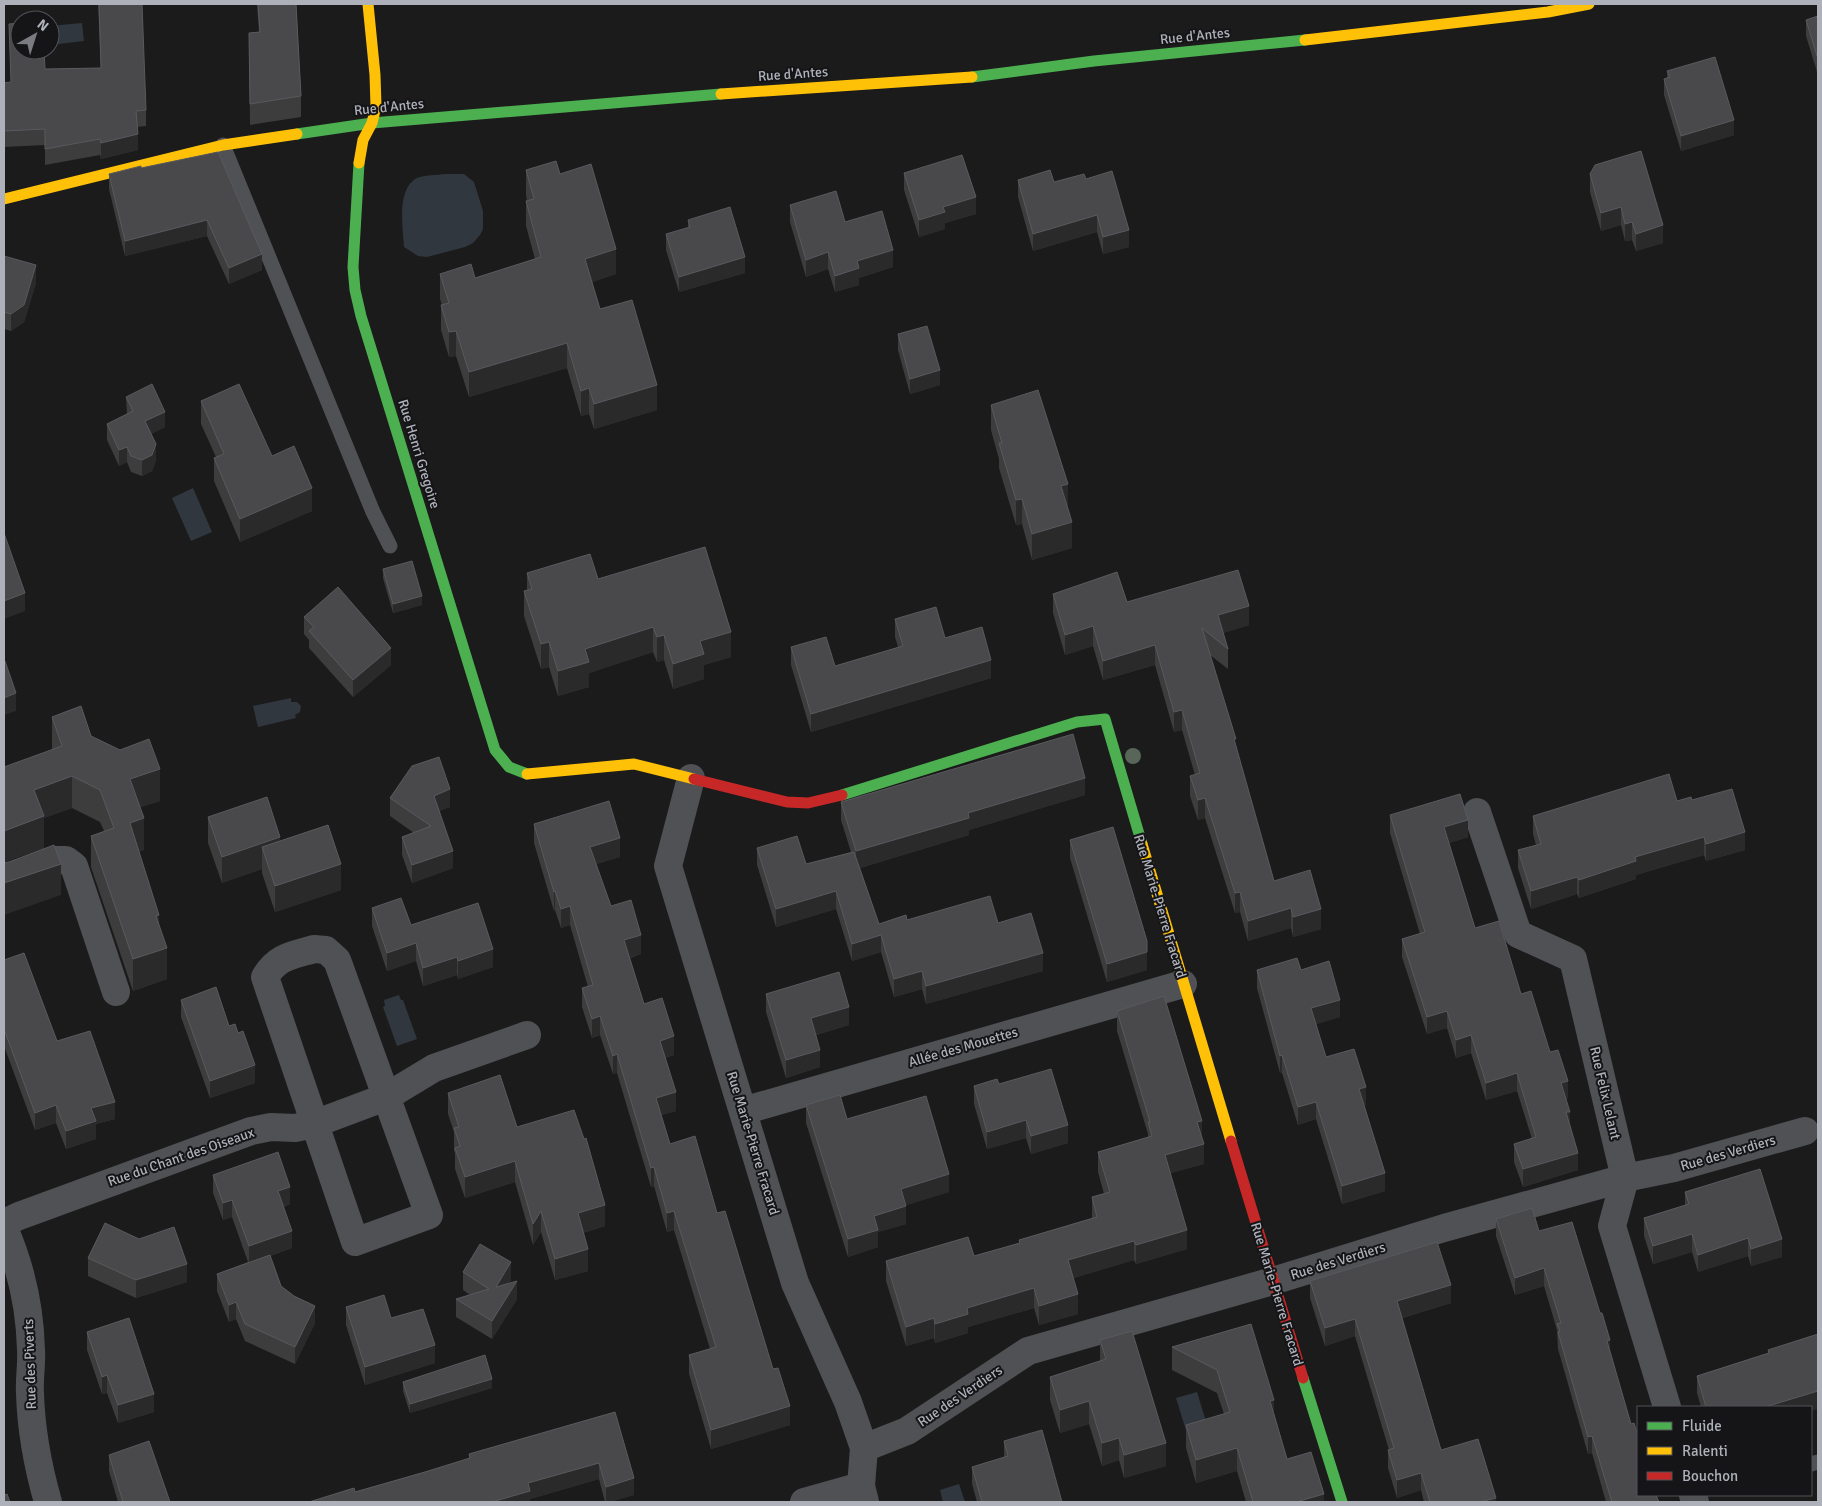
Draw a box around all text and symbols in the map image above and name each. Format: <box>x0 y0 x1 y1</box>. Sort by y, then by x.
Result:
north arrow <box>10 10 60 60</box>
text: N <box>34 16 52 35</box>
street label: Rue d'Antes <box>1159 24 1231 48</box>
street label: Rue d'Antes <box>757 63 829 85</box>
street label: Rue d'Antes <box>353 95 425 119</box>
street label: Rue Henri Gregoire <box>394 397 444 511</box>
street label: Rue Marie-Pierre Fracard <box>1130 832 1190 980</box>
street label: Allée des Mouettes <box>906 1023 1020 1071</box>
street label: Rue Felix Lelant <box>1586 1045 1624 1141</box>
street label: Rue Marie-Pierre Fracard <box>723 1069 783 1217</box>
street label: Rue du Chant des Oiseaux <box>106 1124 257 1190</box>
street label: Rue des Verdiers <box>1678 1131 1778 1175</box>
street label: Rue Marie-Pierre Fracard <box>1247 1220 1307 1368</box>
street label: Rue des Verdiers <box>1289 1239 1387 1283</box>
street label: Rue des Piverts <box>20 1318 40 1410</box>
street label: Rue des Verdiers <box>915 1361 1005 1431</box>
legend <box>1637 1406 1812 1496</box>
text: Fluide <box>1682 1417 1722 1435</box>
text: Ralenti <box>1682 1442 1728 1460</box>
text: Bouchon <box>1682 1467 1738 1485</box>

